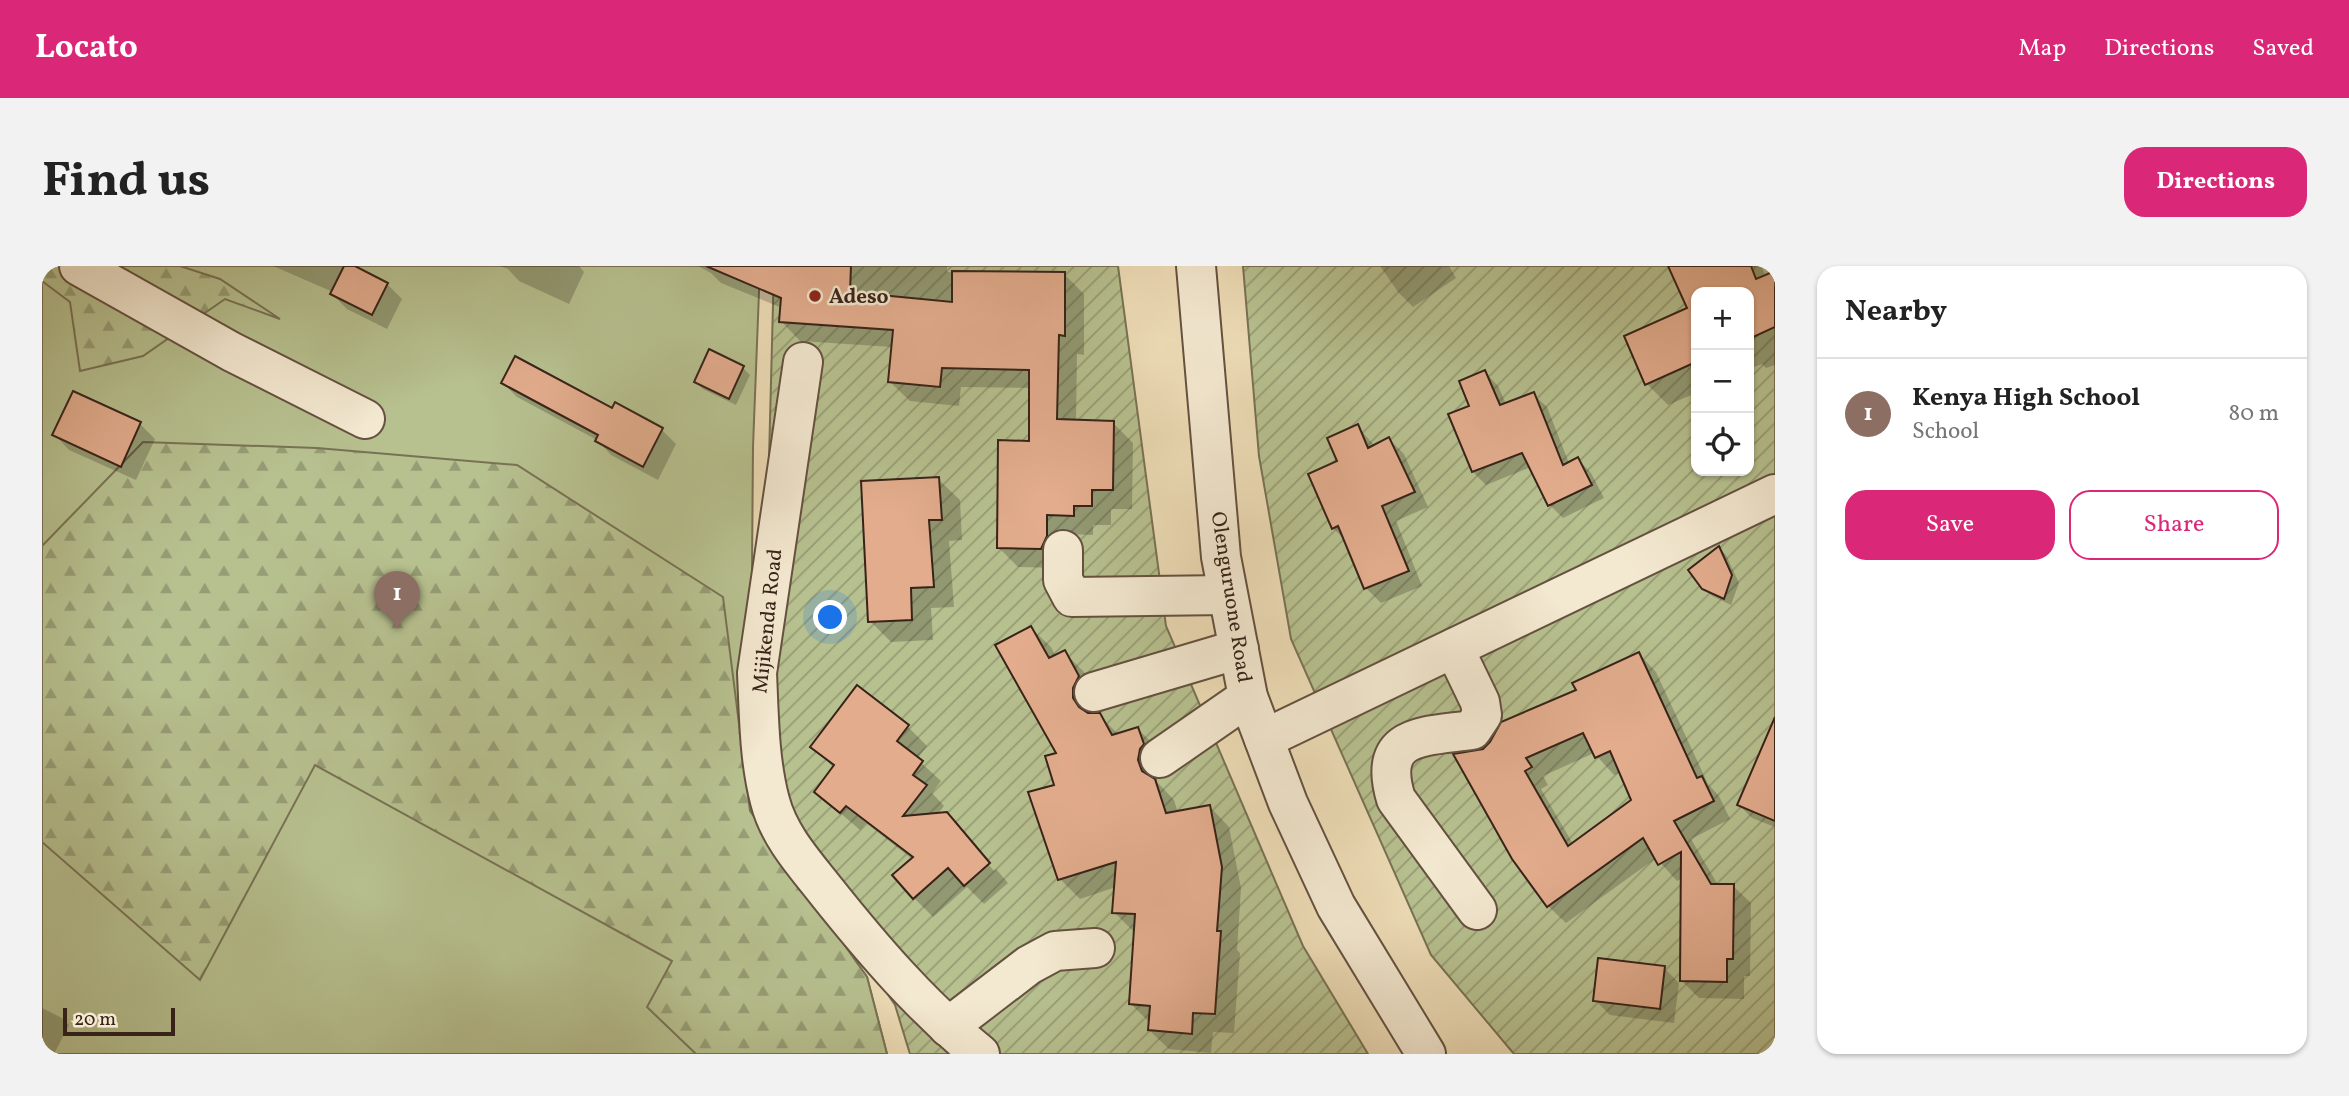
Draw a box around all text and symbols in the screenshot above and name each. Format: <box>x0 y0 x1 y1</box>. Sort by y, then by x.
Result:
text: Locato <box>35 26 138 72</box>
text: Map <box>2018 32 2066 66</box>
text: Directions <box>2104 32 2214 66</box>
text: Saved <box>2252 32 2314 66</box>
button: Directions <box>2124 147 2307 217</box>
text: Find us <box>42 148 210 217</box>
place label: Adeso <box>829 283 889 312</box>
map controls <box>1691 287 1754 476</box>
button: + <box>1691 287 1754 350</box>
marker: Adeso <box>807 288 823 304</box>
text: Nearby <box>1845 291 1947 333</box>
button: − <box>1691 350 1754 413</box>
text: Kenya High School <box>1912 380 2140 416</box>
text: 1 <box>1863 398 1873 430</box>
text: 80 m <box>2229 398 2279 430</box>
button: locate <box>1691 413 1754 476</box>
text: School <box>1912 416 1979 448</box>
button: Save <box>1845 490 2055 560</box>
button: Share <box>2069 490 2279 560</box>
street label: Olenguruone Road <box>1203 510 1258 685</box>
street label: Mijikenda Road <box>746 547 791 695</box>
pin: 1 <box>374 571 420 629</box>
your location <box>813 600 847 634</box>
scale bar <box>63 1005 175 1037</box>
text: 20 m <box>74 1007 116 1033</box>

